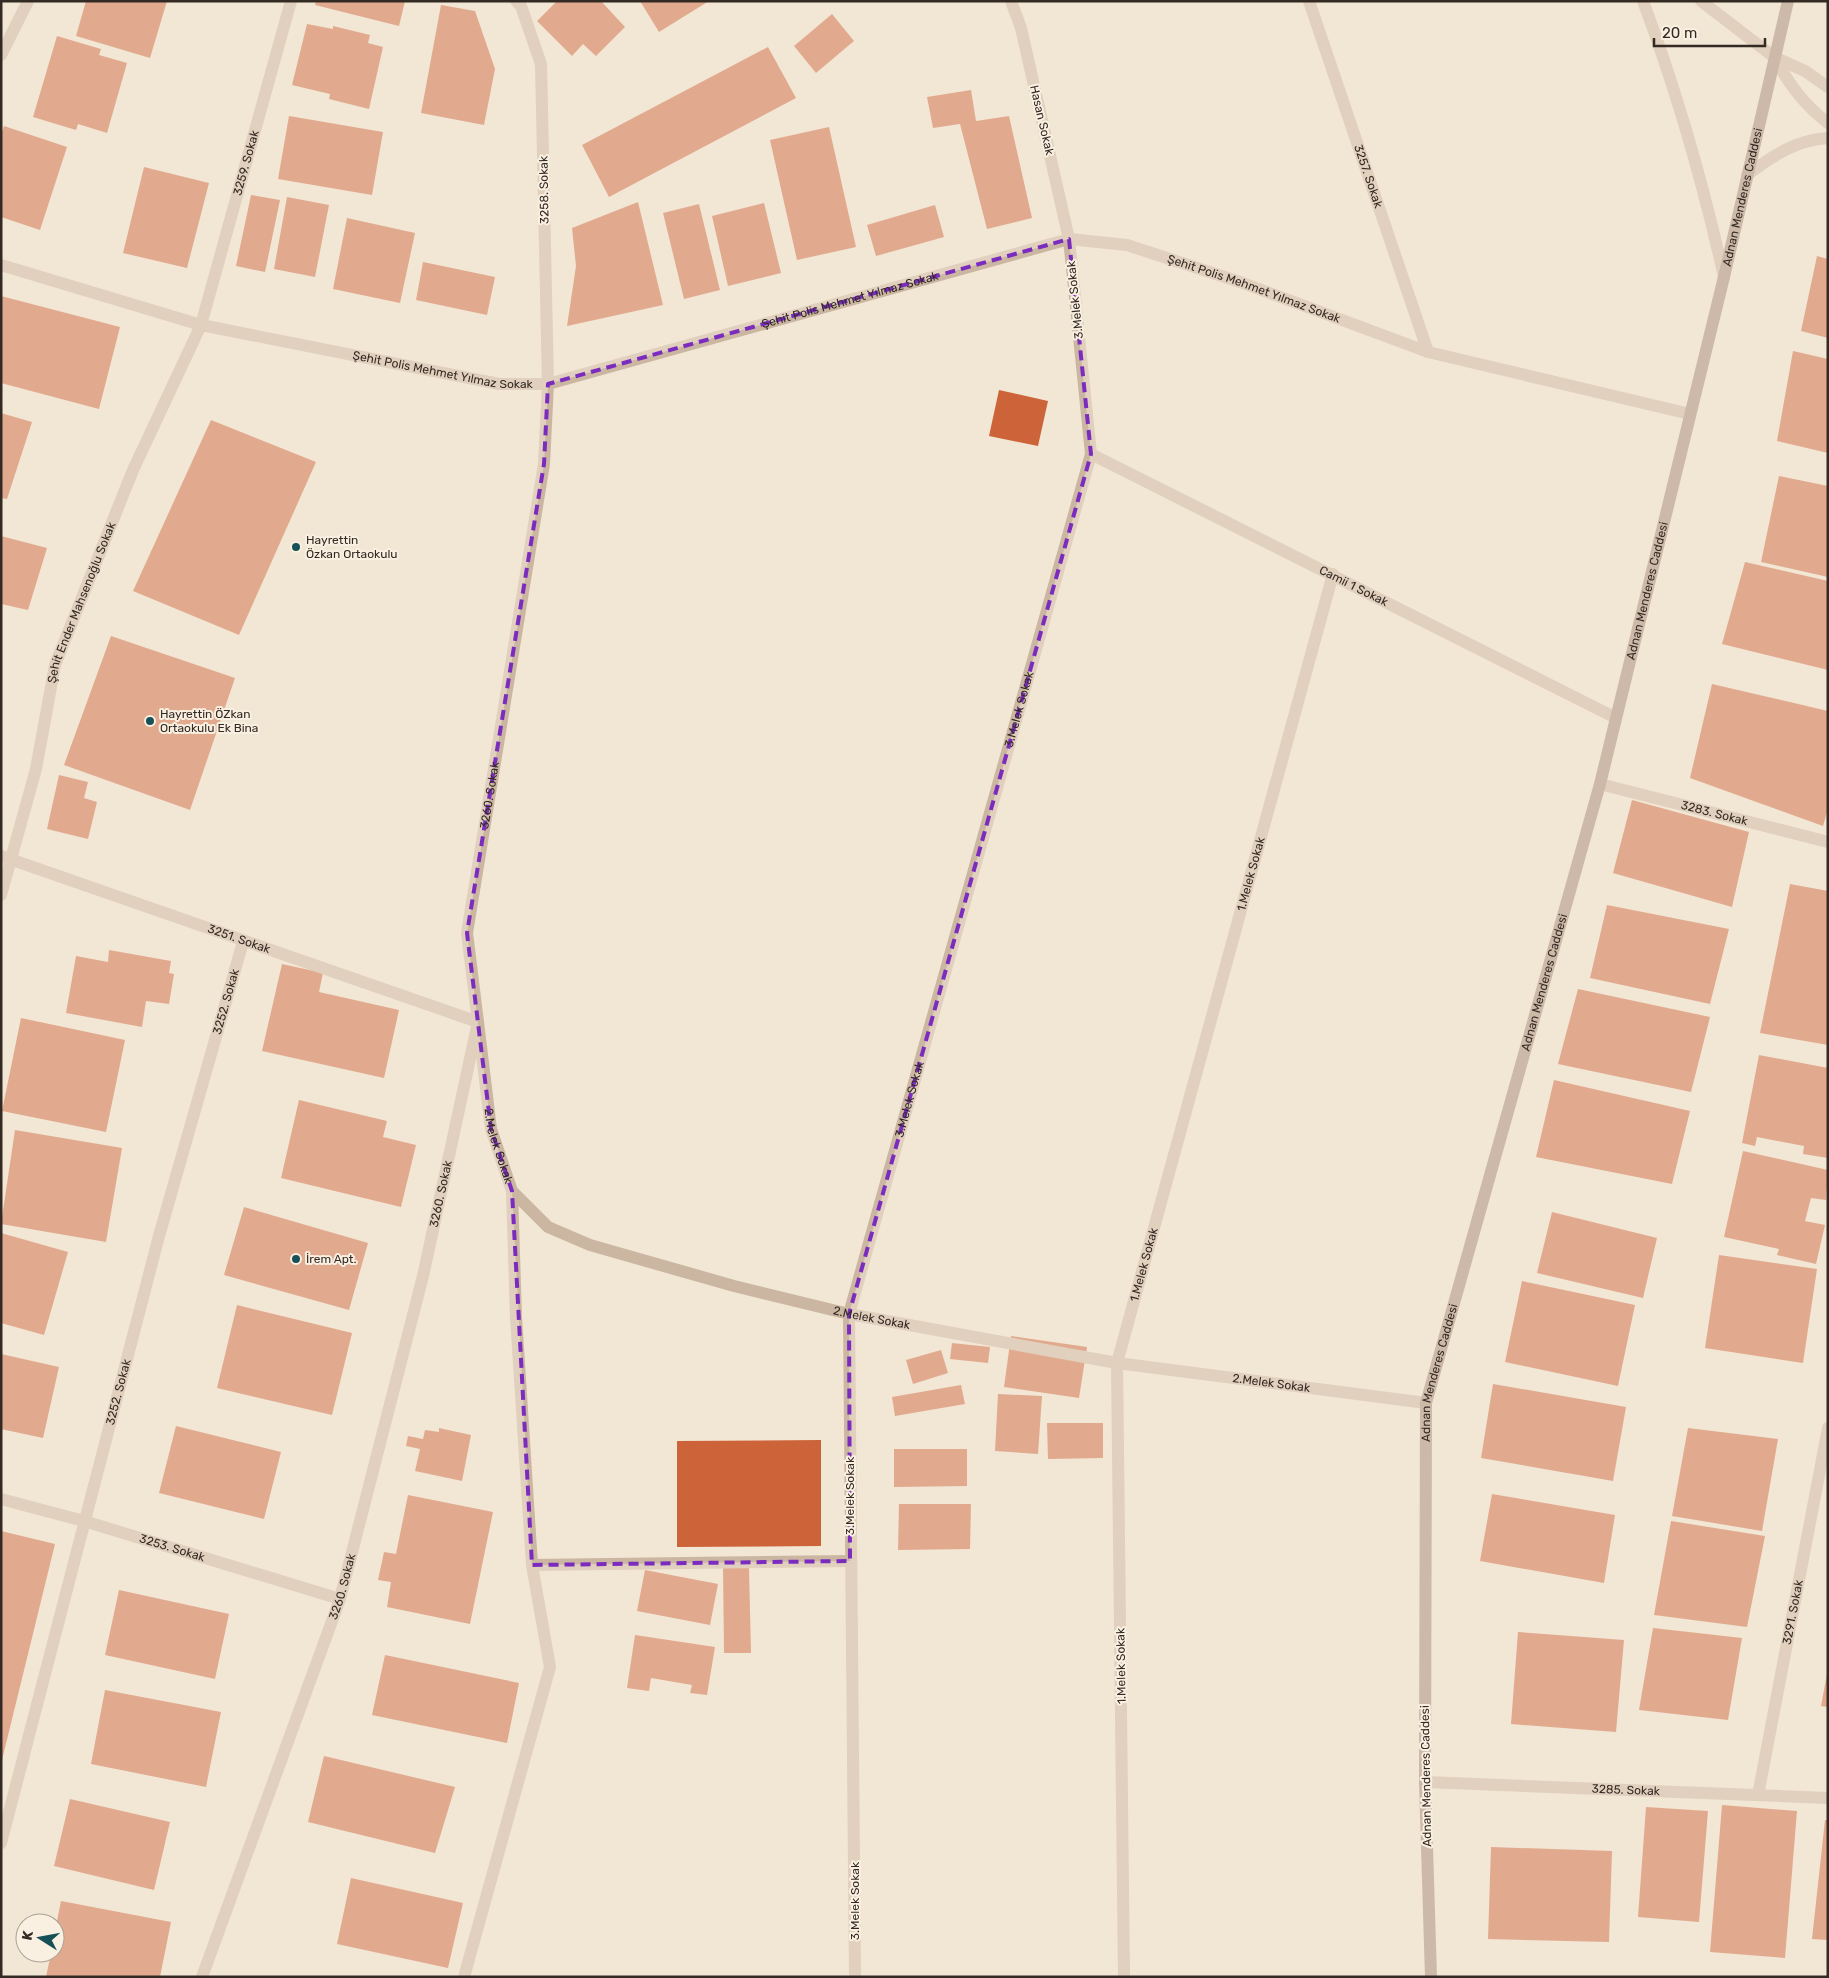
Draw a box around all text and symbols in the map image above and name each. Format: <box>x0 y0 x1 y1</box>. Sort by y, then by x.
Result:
scale bar <box>1654 15 1765 47</box>
text: 20 m <box>1662 24 1697 42</box>
street label: Hasan Sokak <box>1027 84 1057 157</box>
street label: Adnan Menderes Caddesi <box>1720 126 1765 268</box>
street label: 3259. Sokak <box>230 128 262 197</box>
street label: 3257. Sokak <box>1351 143 1386 210</box>
street label: 3258. Sokak <box>536 155 552 224</box>
street label: Şehit Polis Mehmet Yılmaz Sokak <box>1166 252 1343 326</box>
street label: 3.Melek Sokak <box>1064 260 1086 340</box>
street label: Şehit Polis Mehmet Yılmaz Sokak <box>760 269 941 331</box>
street label: Şehit Polis Mehmet Yılmaz Sokak <box>352 348 534 391</box>
street label: Şehit Ender Mahsenoğlu Sokak <box>45 519 119 684</box>
street label: Adnan Menderes Caddesi <box>1624 520 1671 661</box>
place label: Hayrettin Özkan Ortaokulu <box>306 533 398 561</box>
marker: Hayrettin Özkan Ortaokulu <box>290 541 302 553</box>
street label: Camii 1 Sokak <box>1317 563 1391 610</box>
street label: 3.Melek Sokak <box>1002 669 1037 749</box>
place label: Hayrettin ÖZkan Ortaokulu Ek Bina <box>160 707 258 735</box>
marker: Hayrettin ÖZkan Ortaokulu Ek Bina <box>144 715 156 727</box>
street label: 3260. Sokak <box>477 760 502 830</box>
street label: 3283. Sokak <box>1679 798 1750 828</box>
street label: 1.Melek Sokak <box>1234 835 1268 913</box>
street label: Adnan Menderes Caddesi <box>1518 912 1570 1052</box>
street label: 3251. Sokak <box>206 921 273 956</box>
street label: 3252. Sokak <box>210 966 242 1036</box>
street label: 3.Melek Sokak <box>892 1059 927 1139</box>
street label: 2.Melek Sokak <box>482 1107 516 1186</box>
street label: 3260. Sokak <box>427 1158 455 1229</box>
street label: 1.Melek Sokak <box>1127 1225 1161 1303</box>
place label: İrem Apt. <box>306 1252 357 1266</box>
marker: İrem Apt. <box>290 1253 302 1265</box>
street label: Adnan Menderes Caddesi <box>1419 1302 1461 1442</box>
street label: 2.Melek Sokak <box>832 1303 912 1332</box>
street label: 3252. Sokak <box>103 1357 134 1427</box>
street label: 2.Melek Sokak <box>1232 1371 1312 1395</box>
street label: 3.Melek Sokak <box>843 1456 857 1535</box>
street label: 3253. Sokak <box>138 1531 207 1565</box>
street label: 3260. Sokak <box>326 1551 359 1622</box>
street label: 3291. Sokak <box>1780 1578 1806 1646</box>
street label: 1.Melek Sokak <box>1113 1627 1129 1704</box>
street label: Adnan Menderes Caddesi <box>1418 1705 1434 1847</box>
street label: 3285. Sokak <box>1591 1782 1661 1798</box>
street label: 3.Melek Sokak <box>848 1861 862 1940</box>
north arrow <box>15 1913 65 1963</box>
text: K <box>18 1929 37 1942</box>

